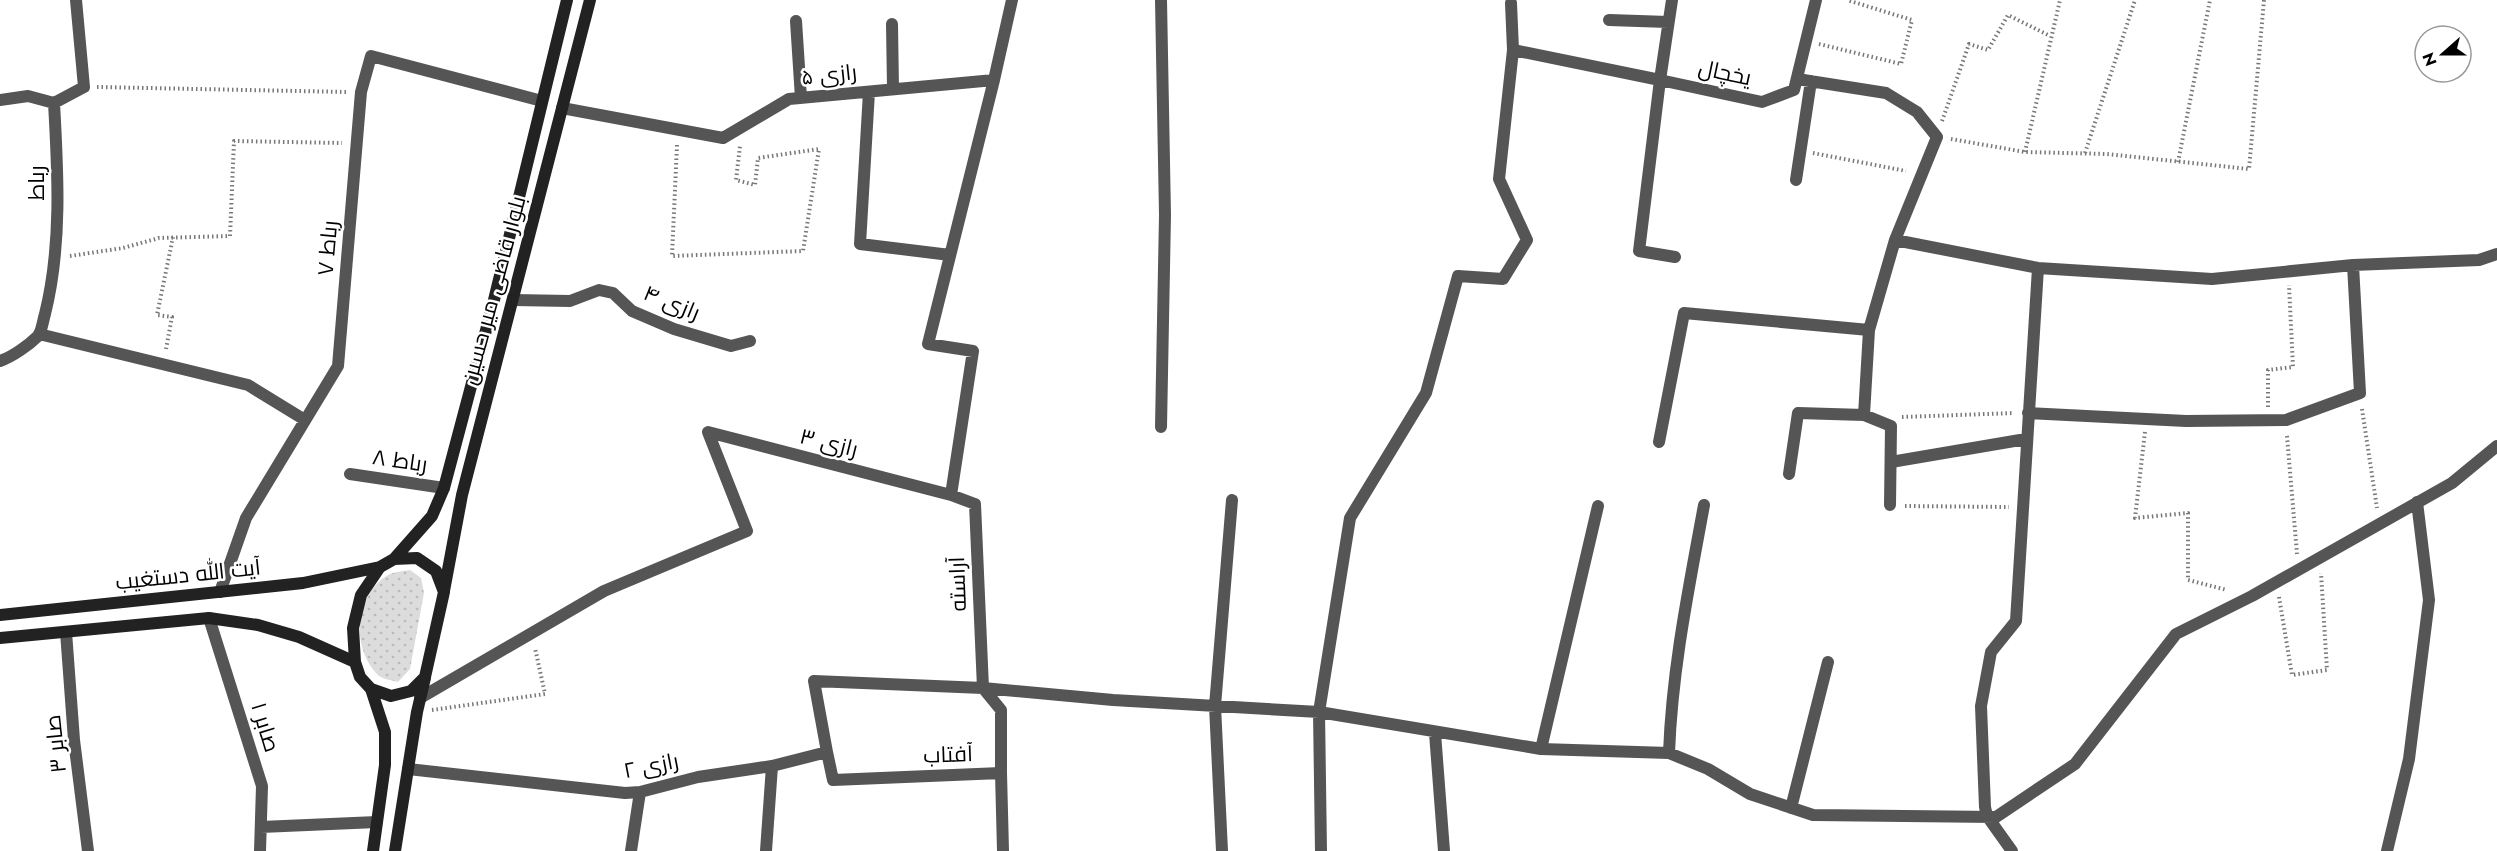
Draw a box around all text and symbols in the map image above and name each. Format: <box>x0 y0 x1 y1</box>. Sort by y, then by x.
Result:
north arrow <box>2413 24 2473 84</box>
text: N <box>2416 49 2442 69</box>
street label: یخچال <box>1695 51 1755 93</box>
street label: رازی ۵ <box>800 55 858 93</box>
street label: رباط <box>20 166 52 200</box>
street label: بلوار قاضی میر حسین <box>452 192 534 388</box>
street label: رباط ۷ <box>309 219 345 277</box>
street label: رازی ۴ <box>639 276 705 328</box>
street label: رازی ۳ <box>797 419 861 465</box>
street label: رباط ۸ <box>370 440 430 480</box>
street label: آیت الله دستغیب <box>114 550 262 598</box>
street label: آراسته <box>940 556 974 612</box>
street label: صابر ۱ <box>243 698 289 756</box>
street label: صابر ۳ <box>36 713 74 775</box>
street label: آفتاب <box>923 737 973 771</box>
street label: رازی ۲ <box>621 744 681 786</box>

